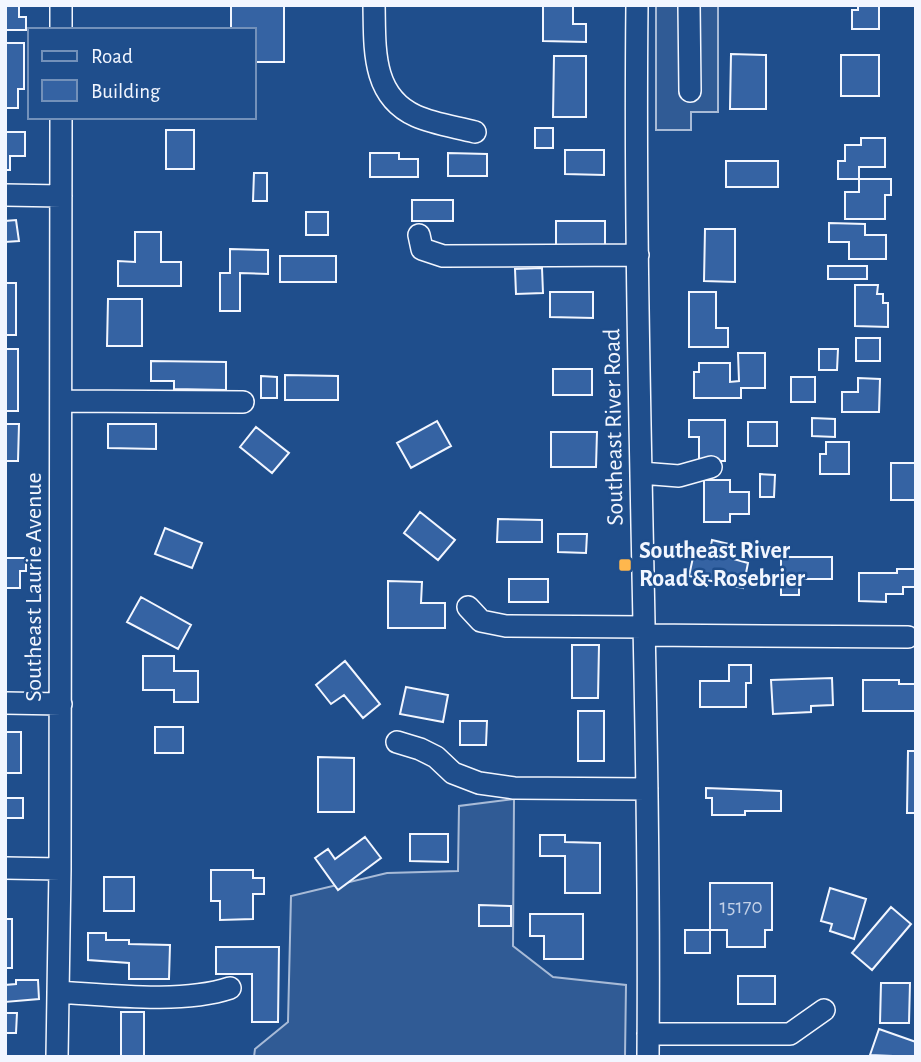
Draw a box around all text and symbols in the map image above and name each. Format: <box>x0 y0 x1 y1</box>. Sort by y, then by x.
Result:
legend <box>28 28 256 119</box>
text: Road <box>91 46 133 67</box>
text: Building <box>91 81 161 102</box>
street label: Southeast River Road <box>600 328 628 526</box>
street label: Southeast Laurie Avenue <box>22 472 46 702</box>
place label: Southeast River Road & Rosebrier <box>639 539 806 591</box>
marker: Southeast River Road & Rosebrier <box>617 557 633 573</box>
house number: 15170 <box>719 896 763 917</box>

